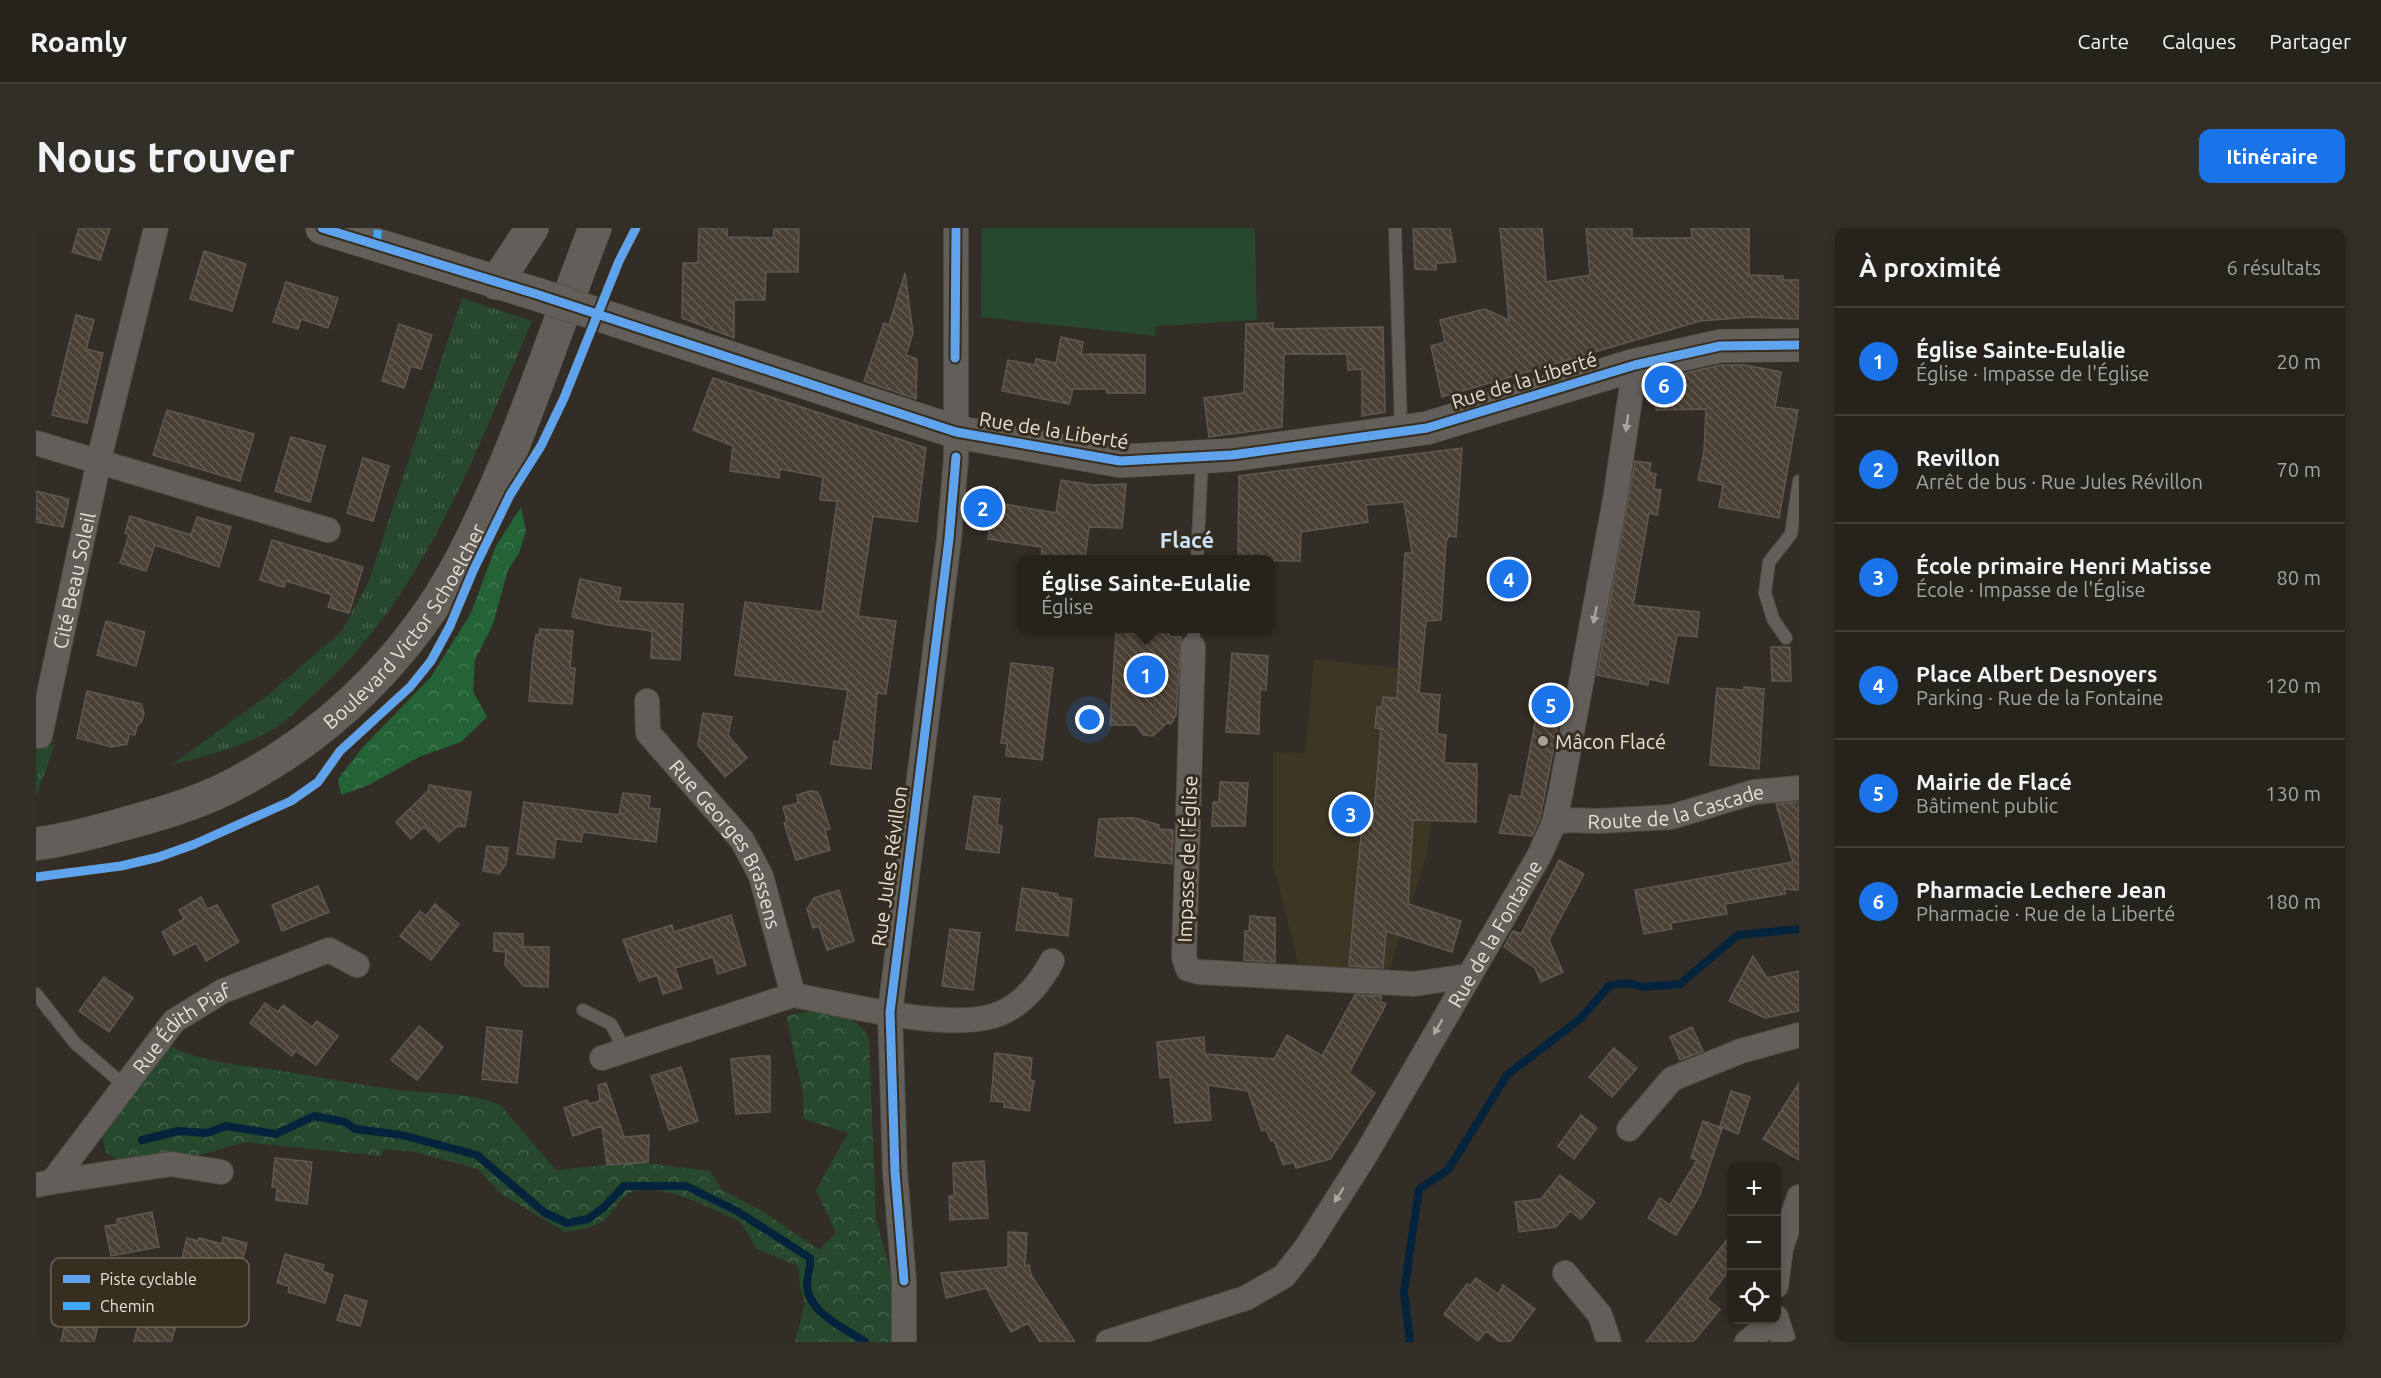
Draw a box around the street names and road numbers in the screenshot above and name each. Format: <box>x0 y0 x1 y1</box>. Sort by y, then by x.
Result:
street label: Rue de la Liberté <box>1448 347 1600 413</box>
street label: Rue de la Liberté <box>978 407 1130 453</box>
street label: Cité Beau Soleil <box>48 510 99 651</box>
street label: Boulevard Victor Schoelcher <box>318 519 489 733</box>
street label: Rue Georges Brassens <box>665 755 786 931</box>
street label: Impasse de l'Église <box>1173 775 1201 943</box>
street label: Route de la Cascade <box>1587 780 1765 833</box>
street label: Rue Jules Révillon <box>866 784 912 948</box>
street label: Rue de la Fontaine <box>1442 856 1546 1011</box>
street label: Rue Édith Piaf <box>127 978 233 1078</box>

